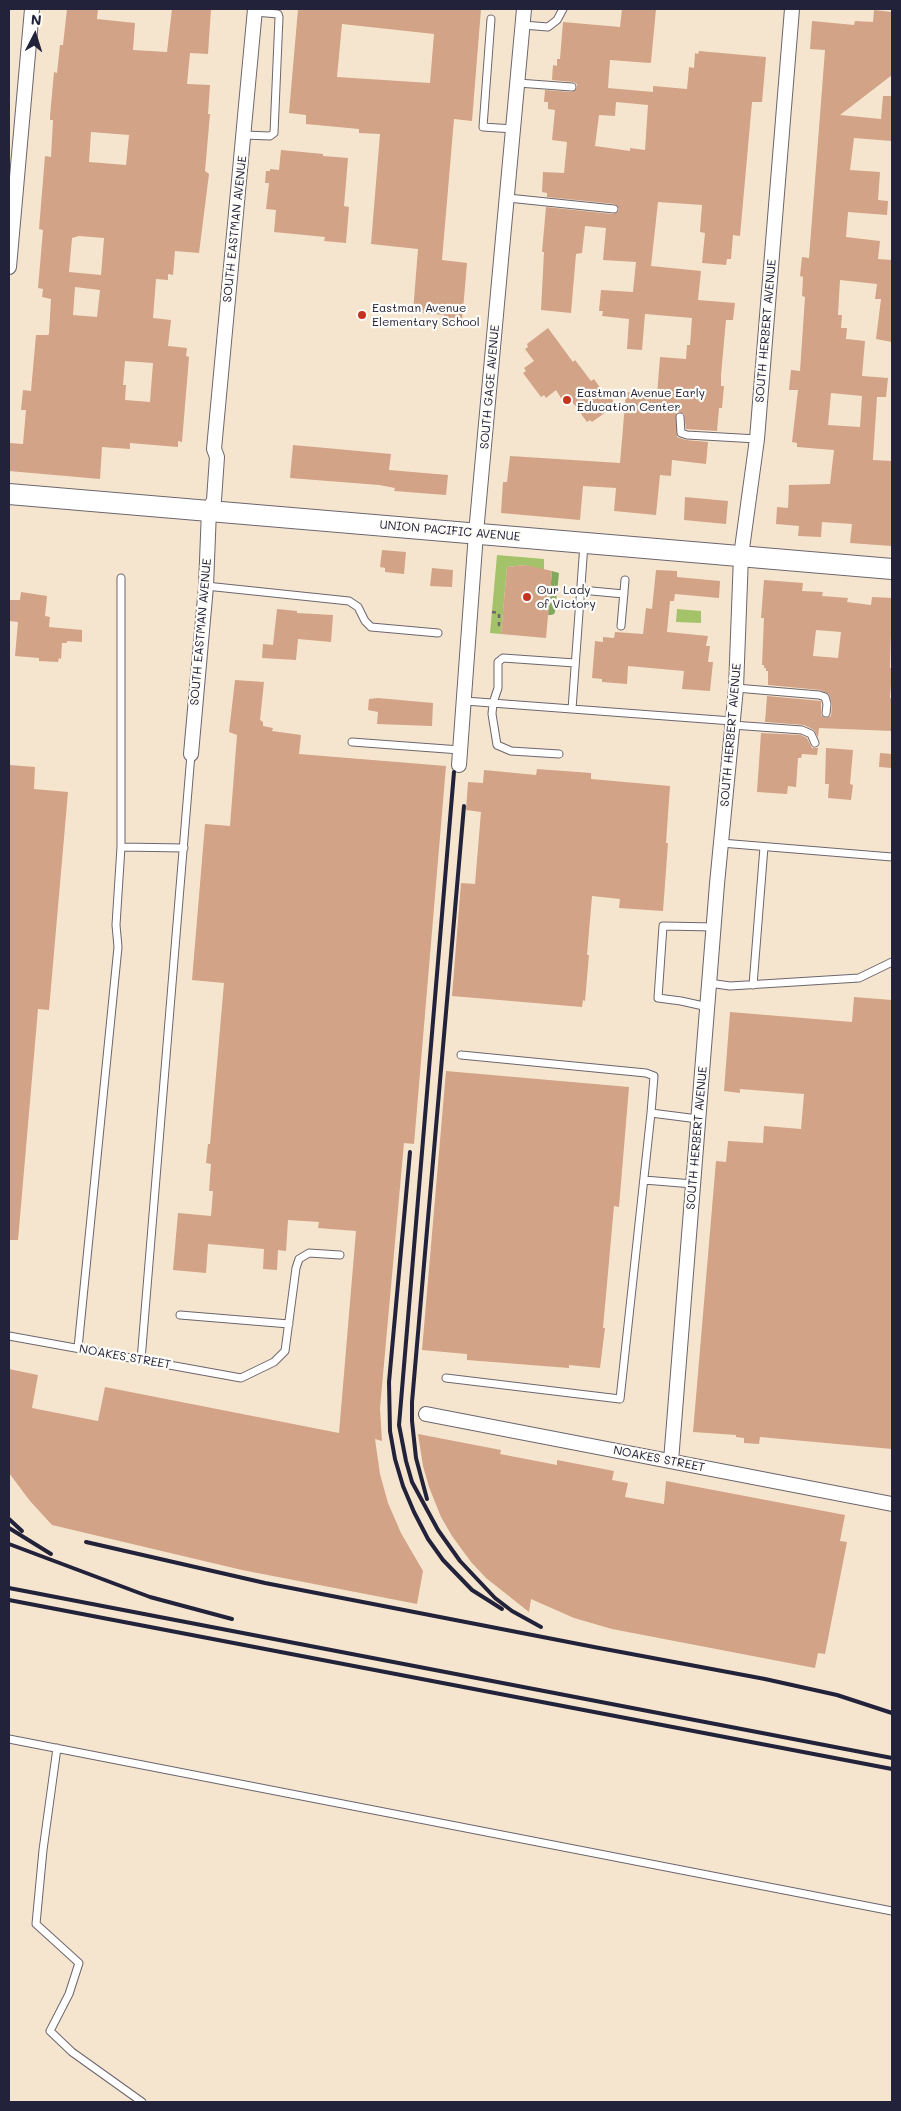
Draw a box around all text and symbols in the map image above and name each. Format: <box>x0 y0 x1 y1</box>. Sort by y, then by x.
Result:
north arrow <box>10 10 60 60</box>
text: N <box>30 10 42 29</box>
street label: SOUTH EASTMAN AVENUE <box>220 155 250 303</box>
street label: SOUTH HERBERT AVENUE <box>753 259 779 403</box>
place label: Eastman Avenue Elementary School <box>372 301 480 329</box>
marker: Eastman Avenue Elementary School <box>356 309 368 321</box>
street label: SOUTH GAGE AVENUE <box>477 324 503 450</box>
place label: Eastman Avenue Early Education Center <box>577 386 705 414</box>
marker: Eastman Avenue Early Education Center <box>561 394 573 406</box>
street label: UNION PACIFIC AVENUE <box>379 518 521 544</box>
street label: SOUTH EASTMAN AVENUE <box>187 558 215 706</box>
place label: Our Lady of Victory <box>537 583 596 611</box>
marker: Our Lady of Victory <box>521 591 533 603</box>
street label: SOUTH HERBERT AVENUE <box>718 663 744 807</box>
street label: SOUTH HERBERT AVENUE <box>684 1066 710 1210</box>
street label: NOAKES STREET <box>78 1342 172 1372</box>
street label: NOAKES STREET <box>612 1443 706 1475</box>

